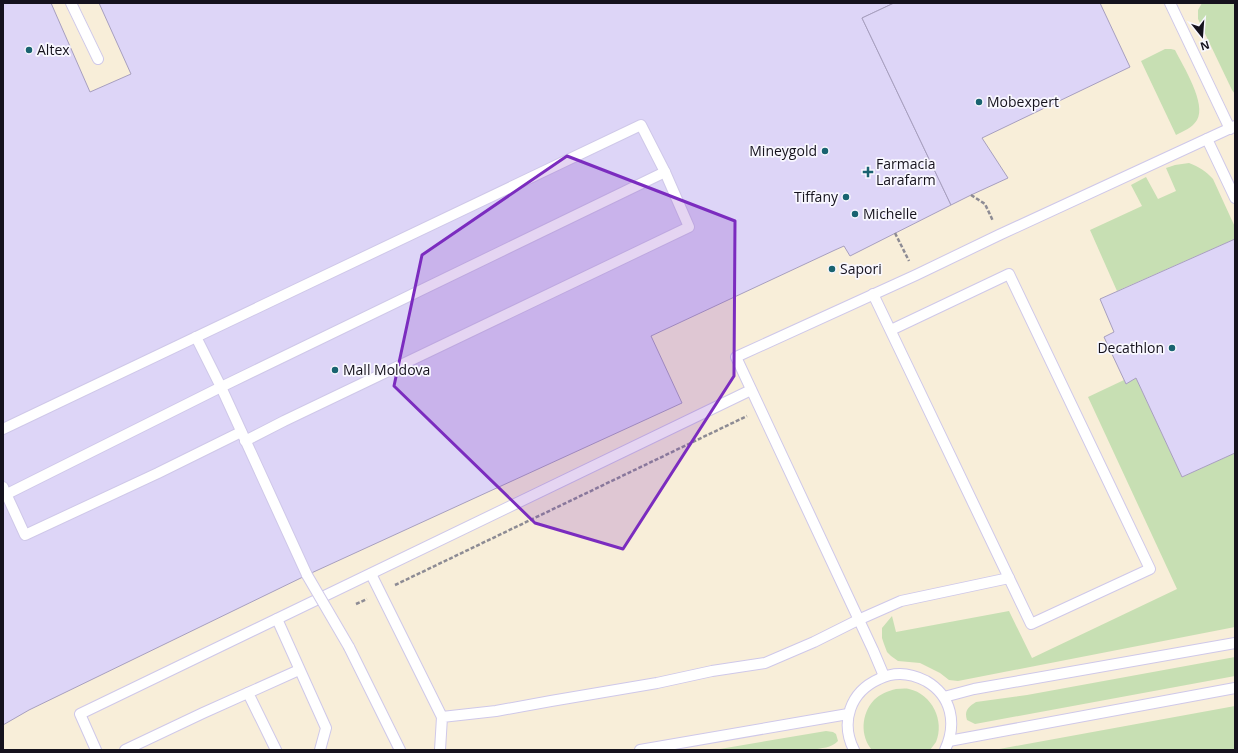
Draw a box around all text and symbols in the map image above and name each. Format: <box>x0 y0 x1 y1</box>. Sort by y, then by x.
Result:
north arrow <box>1182 16 1222 56</box>
text: N <box>1199 38 1212 55</box>
place label: Altex <box>37 40 70 59</box>
marker: Altex <box>24 45 34 55</box>
place label: Mobexpert <box>987 92 1059 111</box>
marker: Mobexpert <box>974 97 984 107</box>
place label: Mineygold <box>749 141 817 160</box>
marker: Mineygold <box>820 146 830 156</box>
place label: Farmacia Larafarm <box>876 154 936 189</box>
marker: Farmacia Larafarm <box>863 167 873 177</box>
place label: Tiffany <box>794 187 839 206</box>
marker: Tiffany <box>841 192 851 202</box>
place label: Michelle <box>863 204 917 223</box>
marker: Michelle <box>850 209 860 219</box>
place label: Sapori <box>840 259 882 278</box>
marker: Sapori <box>827 264 837 274</box>
place label: Decathlon <box>1097 338 1164 357</box>
marker: Decathlon <box>1167 343 1177 353</box>
place label: Mall Moldova <box>343 360 430 379</box>
marker: Mall Moldova <box>330 365 340 375</box>

